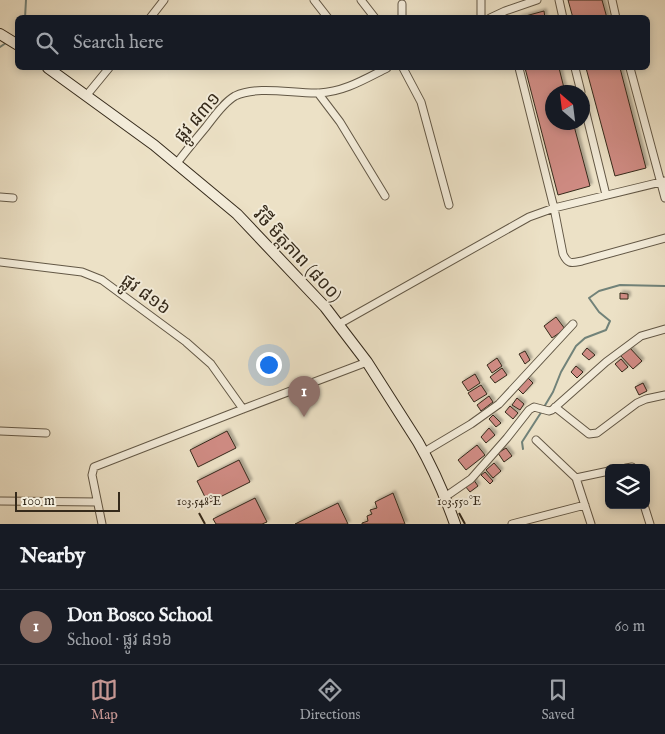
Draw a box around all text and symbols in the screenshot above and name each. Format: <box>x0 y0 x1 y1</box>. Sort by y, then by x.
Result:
search box <box>15 15 650 70</box>
icon: search <box>33 29 61 57</box>
text: Search here <box>73 31 164 55</box>
north arrow <box>545 85 590 130</box>
street label: ផ្លូវ ៨៣១ <box>170 88 229 150</box>
street label: វិថី មិត្តភាព (៨០០) <box>247 203 347 308</box>
street label: ផ្លូវ ៨១៦ <box>114 270 174 324</box>
your location <box>256 352 282 378</box>
pin: 1 <box>288 376 320 417</box>
map controls <box>605 464 650 509</box>
button: layers <box>605 464 650 509</box>
scale bar <box>15 489 120 512</box>
text: 100 m <box>22 492 55 510</box>
text: 103.548°E <box>177 494 221 509</box>
text: 103.550°E <box>437 494 481 509</box>
text: Nearby <box>20 543 85 570</box>
text: Don Bosco School <box>67 604 212 628</box>
text: 1 <box>33 617 39 637</box>
text: 60 m <box>615 617 645 637</box>
text: School · ផ្លូវ ៨១៦ <box>67 631 172 651</box>
tab: Map <box>90 676 118 724</box>
tab: Directions <box>299 676 360 724</box>
tab: Saved <box>541 676 574 724</box>

